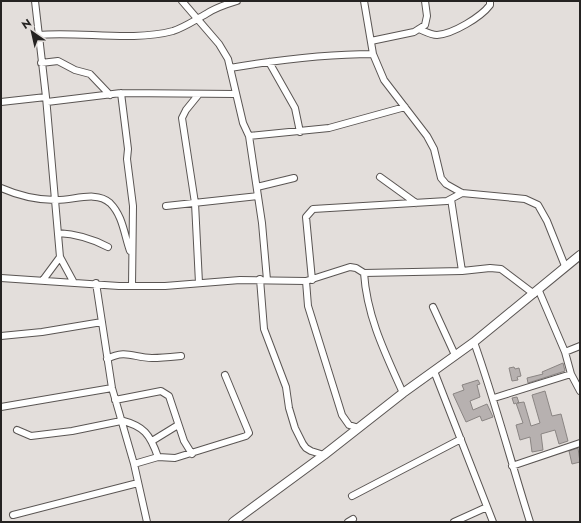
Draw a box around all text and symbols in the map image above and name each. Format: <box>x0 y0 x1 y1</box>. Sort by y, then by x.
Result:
north arrow <box>12 12 52 52</box>
text: N <box>18 15 35 33</box>

